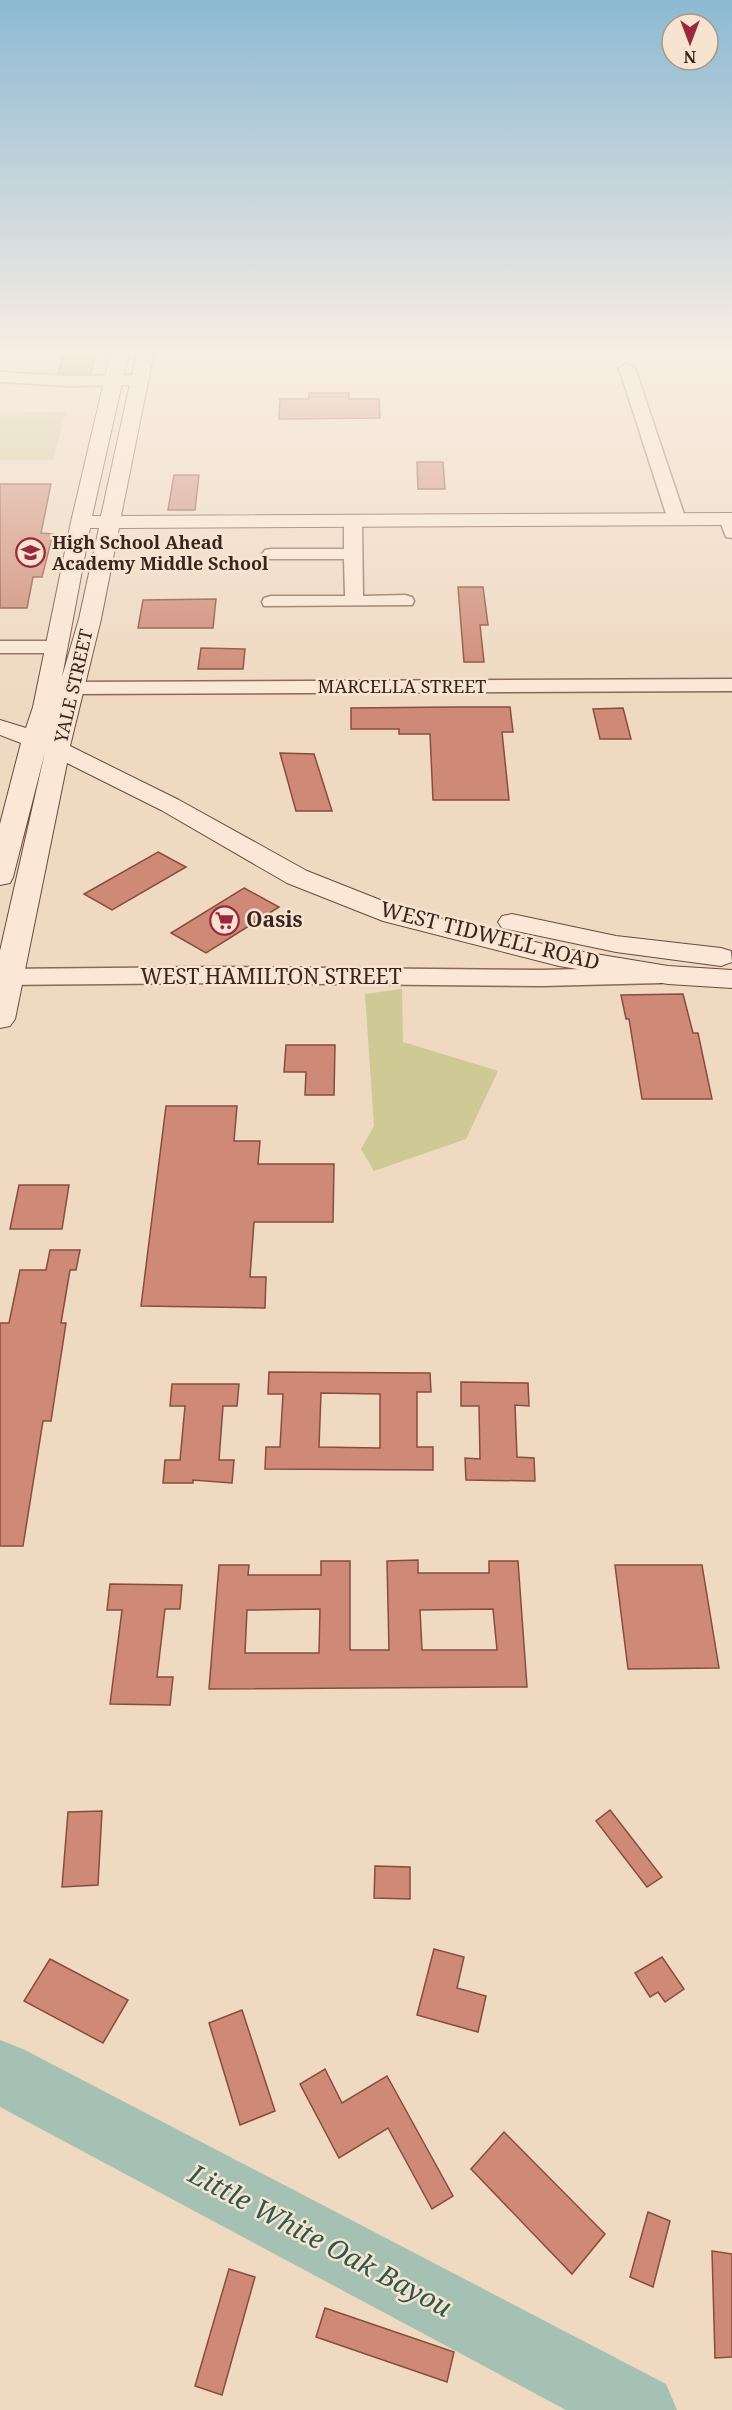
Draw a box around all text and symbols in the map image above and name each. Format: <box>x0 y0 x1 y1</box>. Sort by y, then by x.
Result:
north arrow <box>660 12 720 72</box>
text: N <box>683 46 696 68</box>
place label: High School Ahead Academy Middle School <box>52 530 269 575</box>
school or university icon: High School Ahead Academy Middle School <box>15 537 47 569</box>
street label: YALE STREET <box>48 627 98 746</box>
street label: MARCELLA STREET <box>318 674 486 698</box>
street label: WEST TIDWELL ROAD <box>378 894 603 976</box>
supermarket icon: Oasis <box>209 904 241 936</box>
place label: Oasis <box>246 905 303 933</box>
street label: WEST HAMILTON STREET <box>140 962 402 990</box>
water label: Little White Oak Bayou <box>182 2154 459 2325</box>

